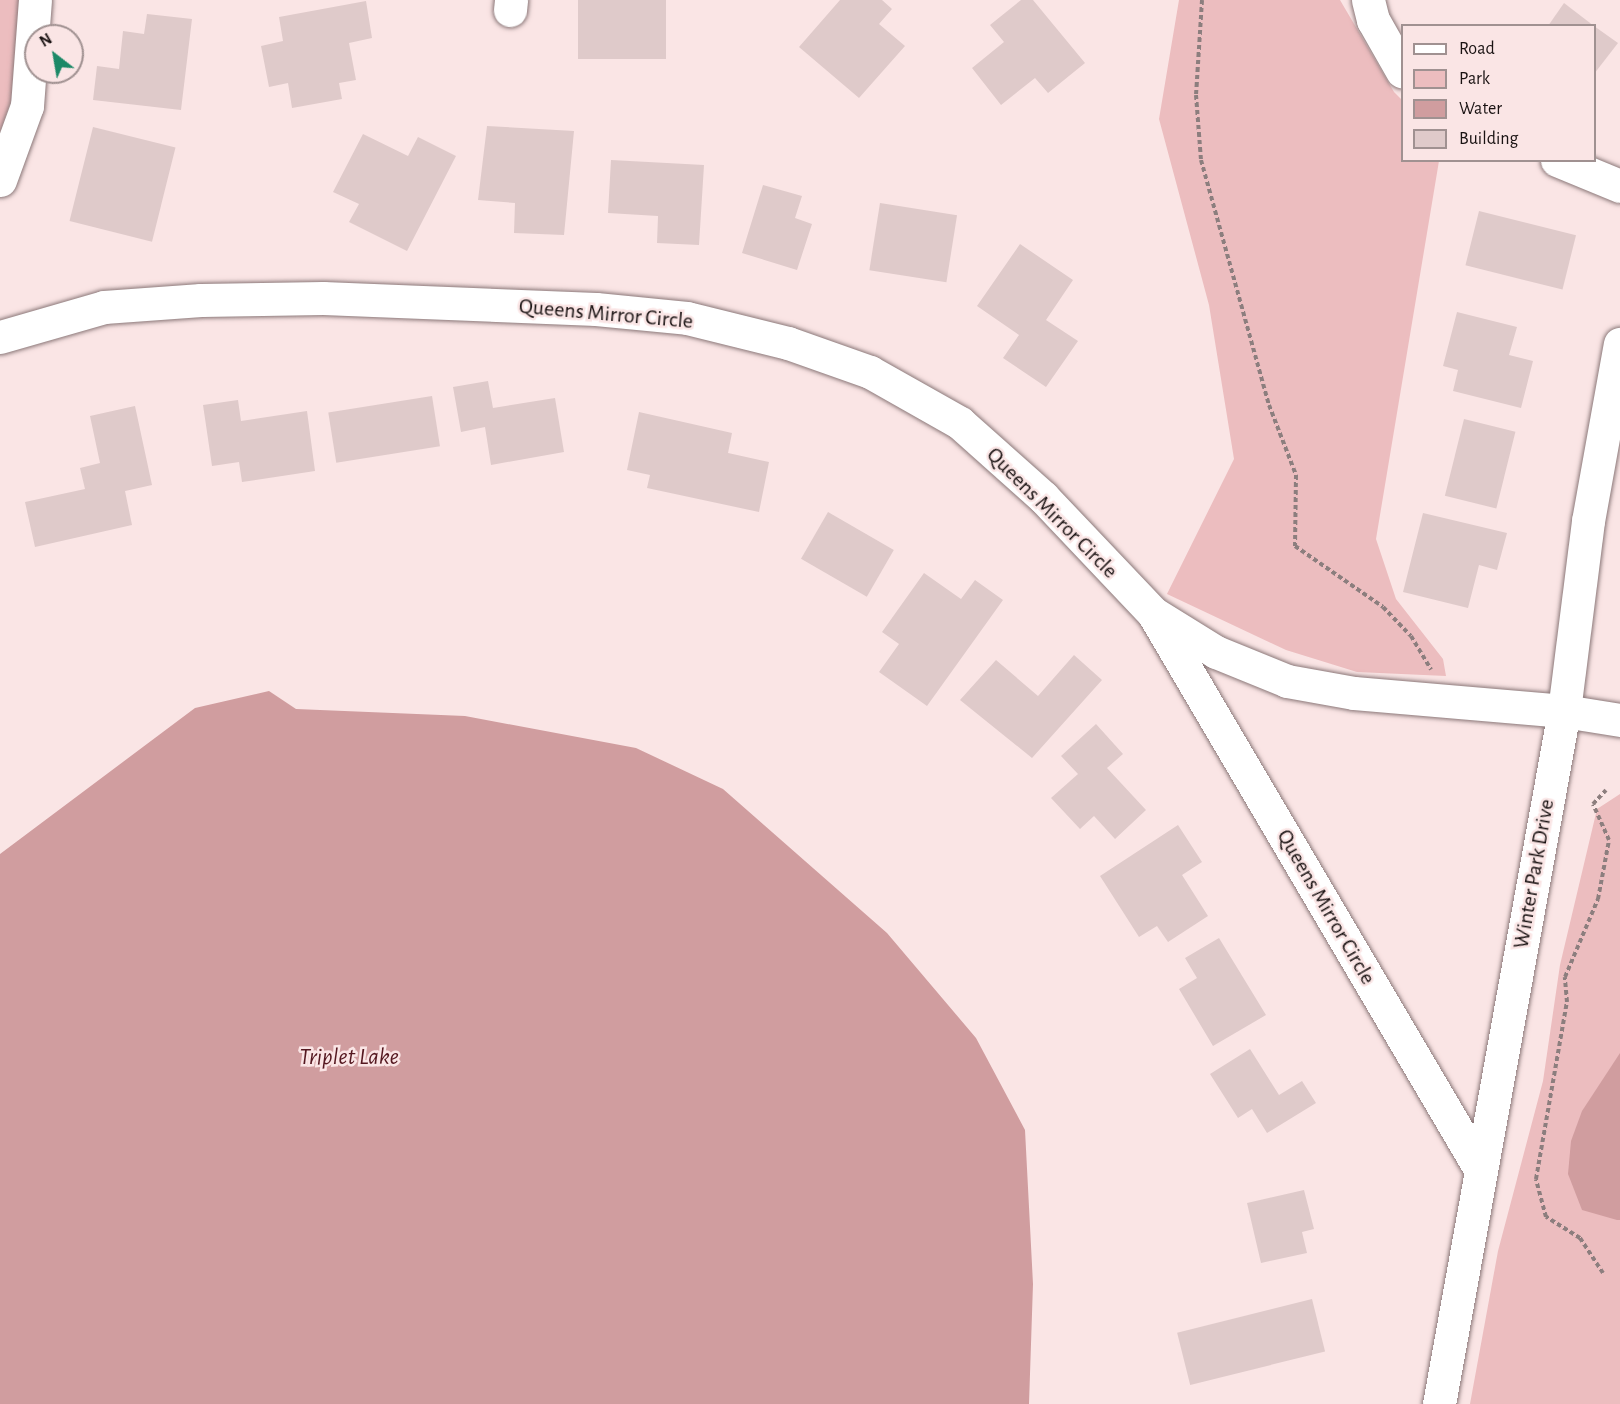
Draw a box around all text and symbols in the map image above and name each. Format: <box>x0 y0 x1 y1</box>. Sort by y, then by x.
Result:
north arrow <box>24 24 84 84</box>
legend <box>1401 24 1596 162</box>
text: N <box>37 31 55 50</box>
text: Road <box>1459 40 1495 58</box>
text: Park <box>1459 70 1490 88</box>
text: Water <box>1459 100 1502 118</box>
text: Building <box>1459 130 1518 148</box>
street label: Queens Mirror Circle <box>518 293 694 335</box>
street label: Queens Mirror Circle <box>981 442 1123 584</box>
street label: Winter Park Drive <box>1508 797 1560 951</box>
street label: Queens Mirror Circle <box>1271 825 1381 989</box>
water label: Triplet Lake <box>299 1044 399 1072</box>

